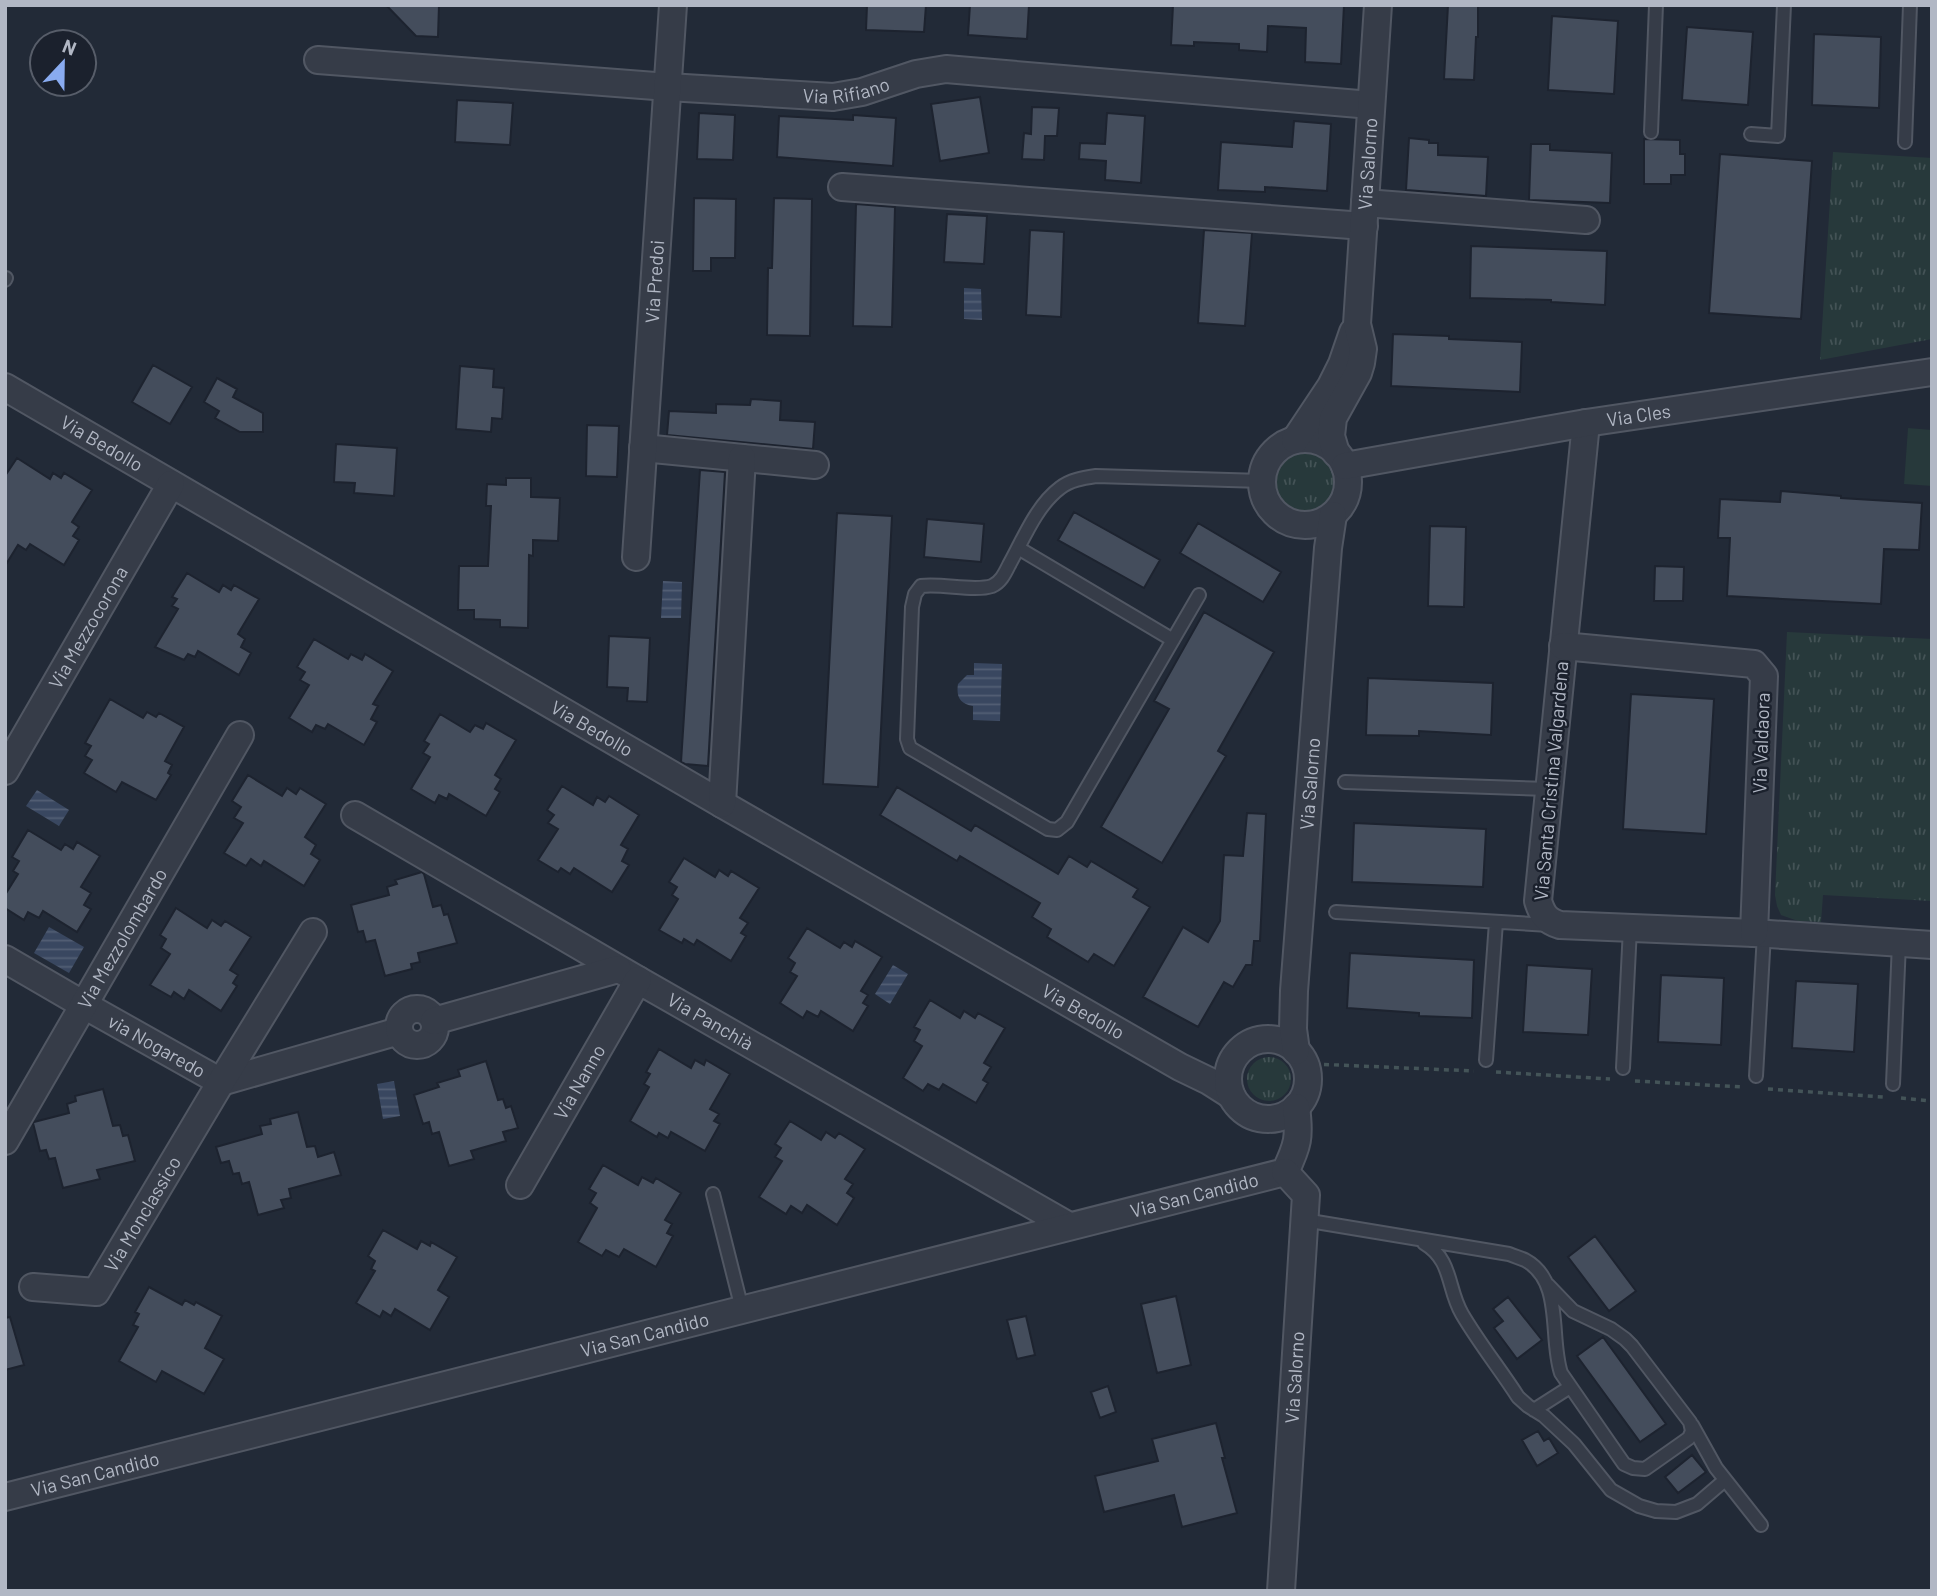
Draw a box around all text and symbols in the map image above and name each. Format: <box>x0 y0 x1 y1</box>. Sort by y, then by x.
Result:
north arrow <box>28 28 98 98</box>
text: N <box>59 34 80 60</box>
street label: Via Rifiano <box>802 72 892 108</box>
street label: Via Salorno <box>1353 117 1382 211</box>
street label: Via Predoi <box>640 239 668 324</box>
street label: Via Cles <box>1605 399 1672 431</box>
street label: Via Bedollo <box>57 410 147 476</box>
street label: Via Mezzocorona <box>43 562 132 693</box>
street label: Via Santa Cristina Valgardena <box>1529 660 1572 902</box>
street label: Via Valdaora <box>1747 692 1774 794</box>
street label: Via Bedollo <box>547 695 638 761</box>
street label: Via Salorno <box>1294 737 1324 831</box>
street label: Via Mezzolombardo <box>72 864 171 1013</box>
street label: Via Bedollo <box>1038 978 1129 1044</box>
street label: Via Panchià <box>664 987 758 1055</box>
street label: via Nogaredo <box>104 1009 210 1082</box>
street label: Via Nanno <box>548 1040 610 1123</box>
street label: Via Monclassico <box>99 1152 185 1276</box>
street label: Via San Candido <box>1128 1167 1261 1222</box>
street label: Via San Candido <box>578 1307 711 1361</box>
street label: Via Salorno <box>1280 1331 1308 1424</box>
street label: Via San Candido <box>28 1446 162 1501</box>

